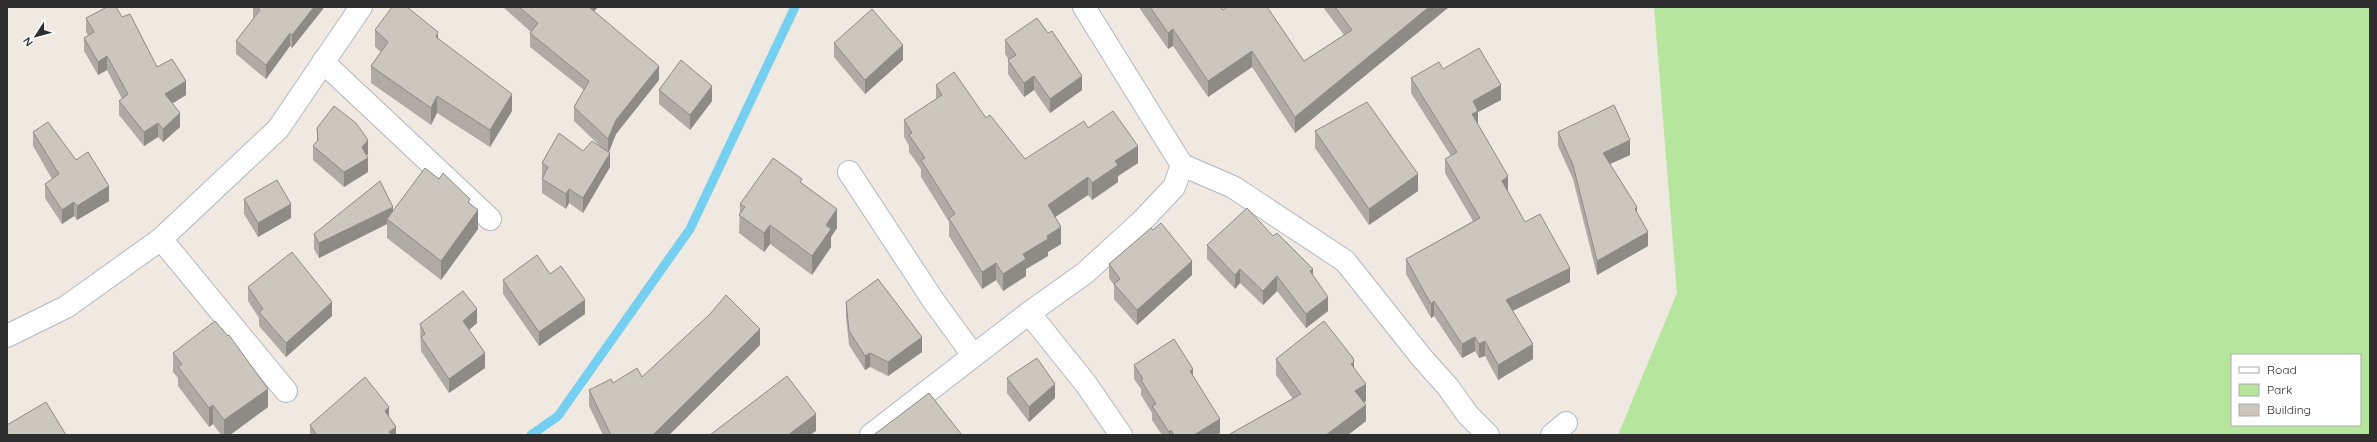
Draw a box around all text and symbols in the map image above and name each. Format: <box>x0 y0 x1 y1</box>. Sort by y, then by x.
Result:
north arrow <box>16 16 56 56</box>
text: N <box>20 34 36 49</box>
legend <box>2231 354 2361 426</box>
text: Road <box>2267 362 2297 377</box>
text: Park <box>2267 382 2292 397</box>
text: Building <box>2267 402 2311 417</box>

